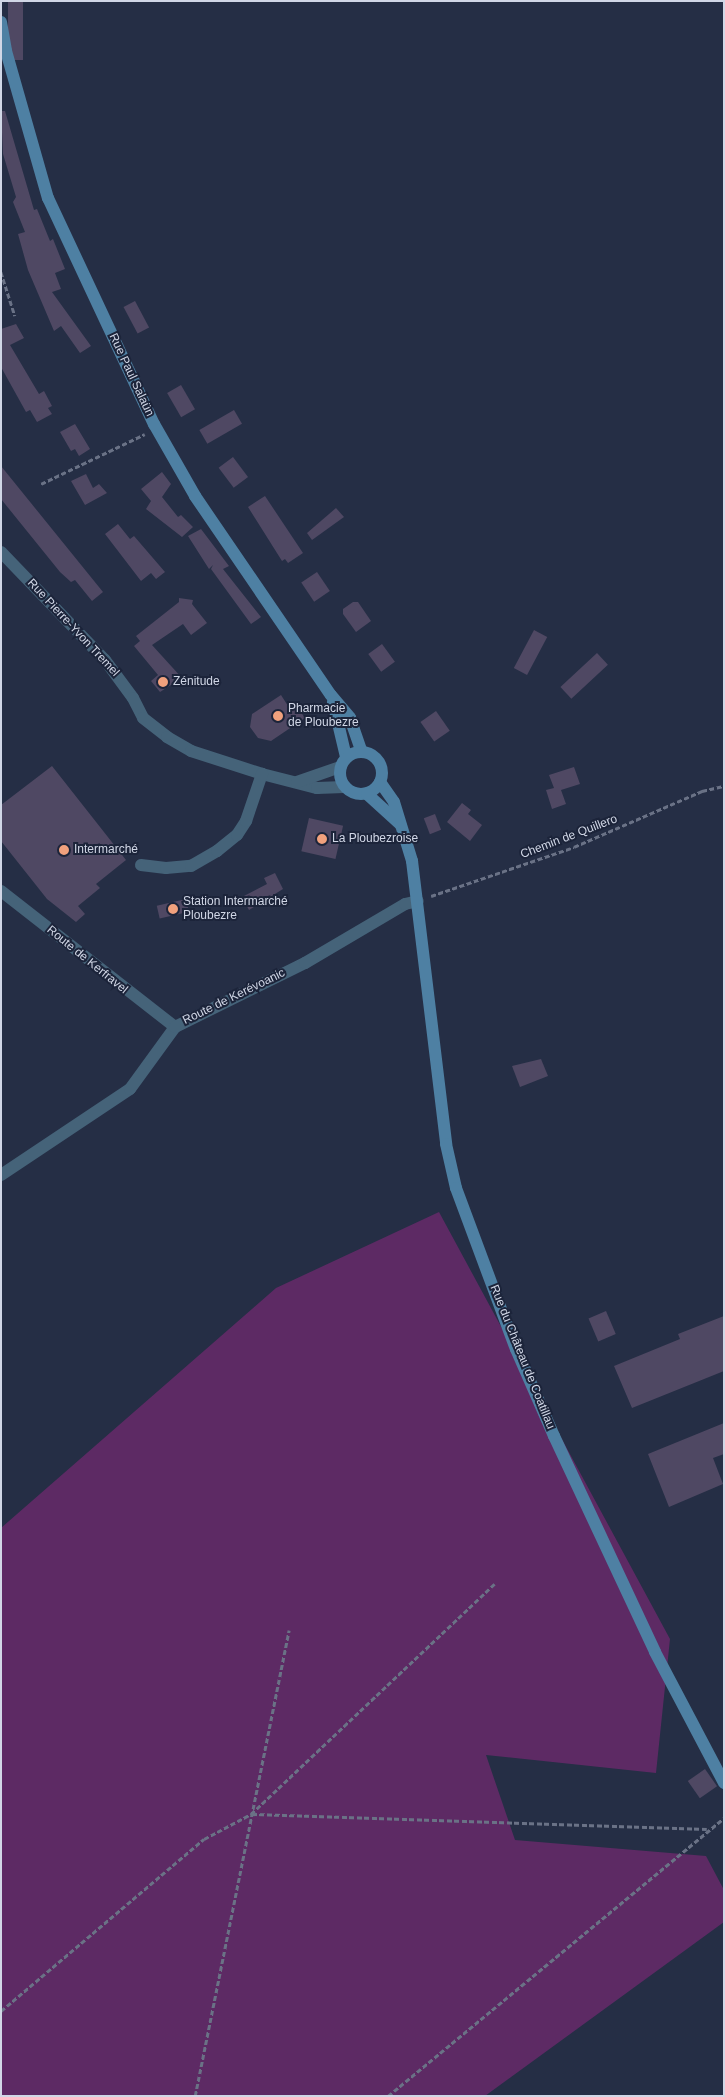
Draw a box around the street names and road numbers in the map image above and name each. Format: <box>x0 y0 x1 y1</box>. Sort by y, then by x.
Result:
street label: Rue Paul Salaün <box>105 331 157 419</box>
street label: Rue Pierre-Yvon Tremel <box>24 576 122 680</box>
street label: Chemin de Quillero <box>518 812 620 862</box>
street label: Route de Kerfravel <box>44 923 130 997</box>
street label: Route de Kerévoanic <box>180 966 288 1028</box>
street label: Rue du Château de Coatillau <box>486 1283 558 1431</box>

